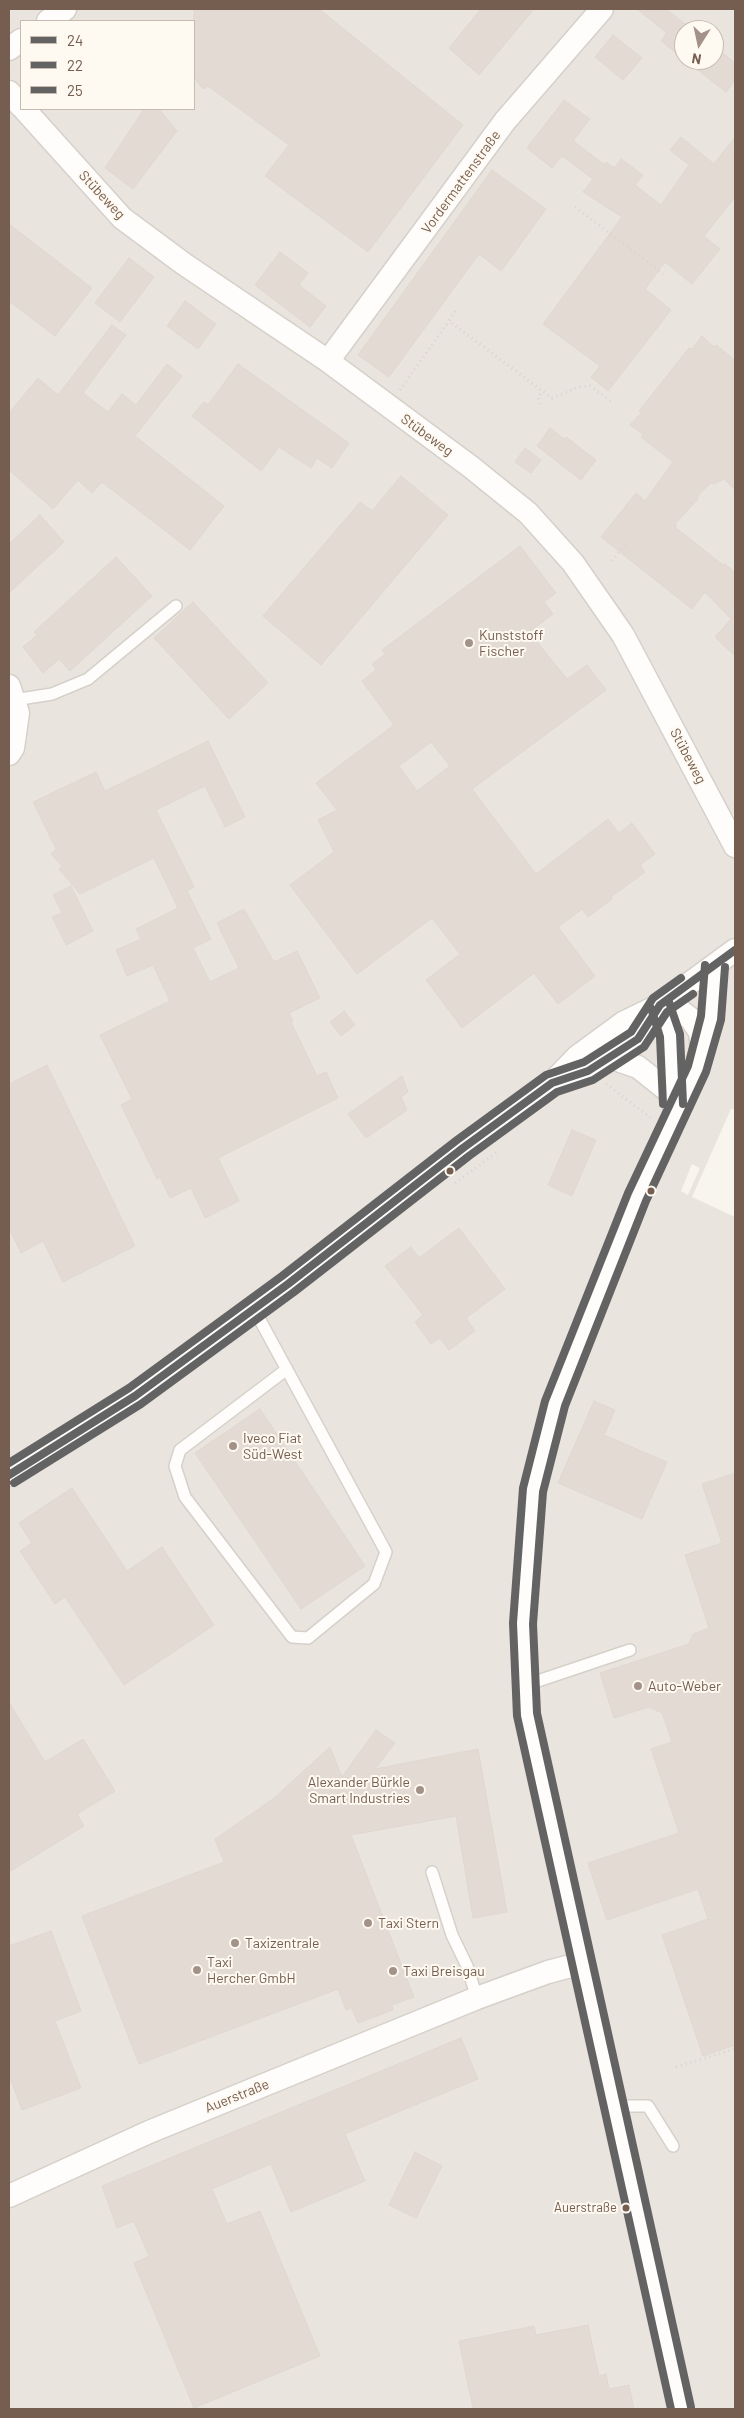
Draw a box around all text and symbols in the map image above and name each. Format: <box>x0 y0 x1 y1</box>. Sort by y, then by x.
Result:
legend <box>20 20 195 110</box>
north arrow <box>674 20 724 70</box>
text: 24 <box>67 31 83 49</box>
text: N <box>690 50 703 68</box>
text: 22 <box>67 56 83 74</box>
text: 25 <box>67 81 83 99</box>
street label: Vordermattenstraße <box>418 127 504 237</box>
street label: Stübeweg <box>75 167 129 223</box>
street label: Stübeweg <box>398 410 456 460</box>
place label: Kunststoff Fischer <box>479 627 544 660</box>
marker: Kunststoff Fischer <box>463 637 475 649</box>
street label: Stübeweg <box>666 725 710 787</box>
unlabelled marker <box>445 1166 455 1176</box>
unlabelled marker <box>646 1186 656 1196</box>
place label: Iveco Fiat Süd-West <box>243 1430 303 1462</box>
marker: Iveco Fiat Süd-West <box>227 1440 239 1452</box>
place label: Auto-Weber <box>648 1678 721 1694</box>
marker: Auto-Weber <box>632 1680 644 1692</box>
place label: Alexander Bürkle Smart Industries <box>308 1774 410 1806</box>
marker: Alexander Bürkle Smart Industries <box>414 1784 426 1796</box>
place label: Taxi Stern <box>378 1915 439 1931</box>
marker: Taxi Stern <box>362 1917 374 1929</box>
place label: Taxizentrale <box>245 1935 319 1951</box>
marker: Taxizentrale <box>229 1937 241 1949</box>
place label: Taxi Hercher GmbH <box>207 1954 296 1986</box>
place label: Taxi Breisgau <box>403 1963 485 1979</box>
marker: Taxi Hercher GmbH <box>191 1964 203 1976</box>
marker: Taxi Breisgau <box>387 1965 399 1977</box>
street label: Auerstraße <box>202 2076 272 2116</box>
place label: Auerstraße <box>554 2200 617 2216</box>
marker: Auerstraße <box>621 2203 631 2213</box>

